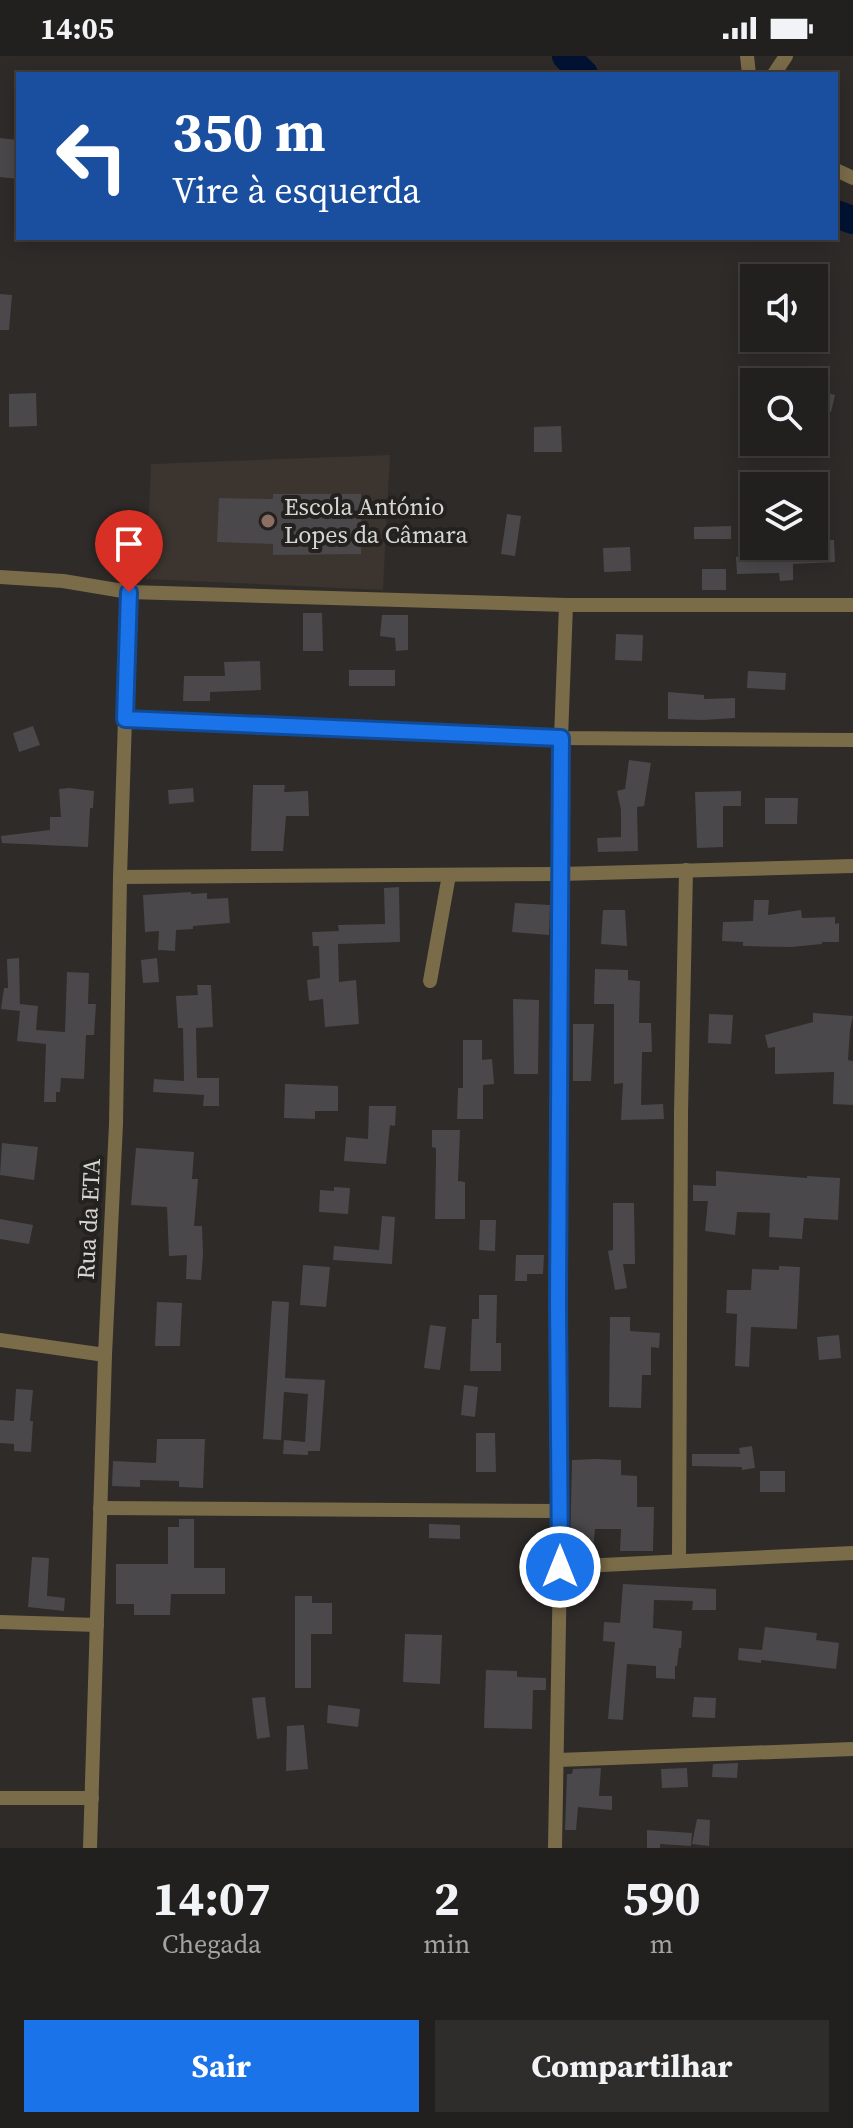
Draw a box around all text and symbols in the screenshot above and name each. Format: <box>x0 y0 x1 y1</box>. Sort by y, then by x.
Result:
text: 14:05 <box>40 8 114 49</box>
text: 350 m <box>172 93 326 170</box>
icon: left <box>40 104 144 208</box>
text: Vire à esquerda <box>172 166 421 215</box>
map controls <box>740 264 828 560</box>
button: sound <box>740 264 828 352</box>
button: search <box>740 368 828 456</box>
button: layers <box>740 472 828 560</box>
place label: Escola António Lopes da Câmara <box>284 490 469 551</box>
pin <box>95 510 163 592</box>
marker: Escola António Lopes da Câmara <box>259 512 277 530</box>
icon: arrive <box>107 522 151 566</box>
street label: Rua da ETA <box>69 1157 108 1281</box>
position arrow <box>518 1525 602 1609</box>
text: 14:07 <box>152 1865 271 1931</box>
text: 2 <box>434 1865 460 1931</box>
text: 590 <box>623 1865 701 1931</box>
text: Chegada <box>162 1926 261 1962</box>
text: min <box>423 1926 470 1962</box>
text: m <box>650 1926 673 1962</box>
button: Sair <box>24 2020 419 2112</box>
button: Compartilhar <box>435 2020 829 2112</box>

